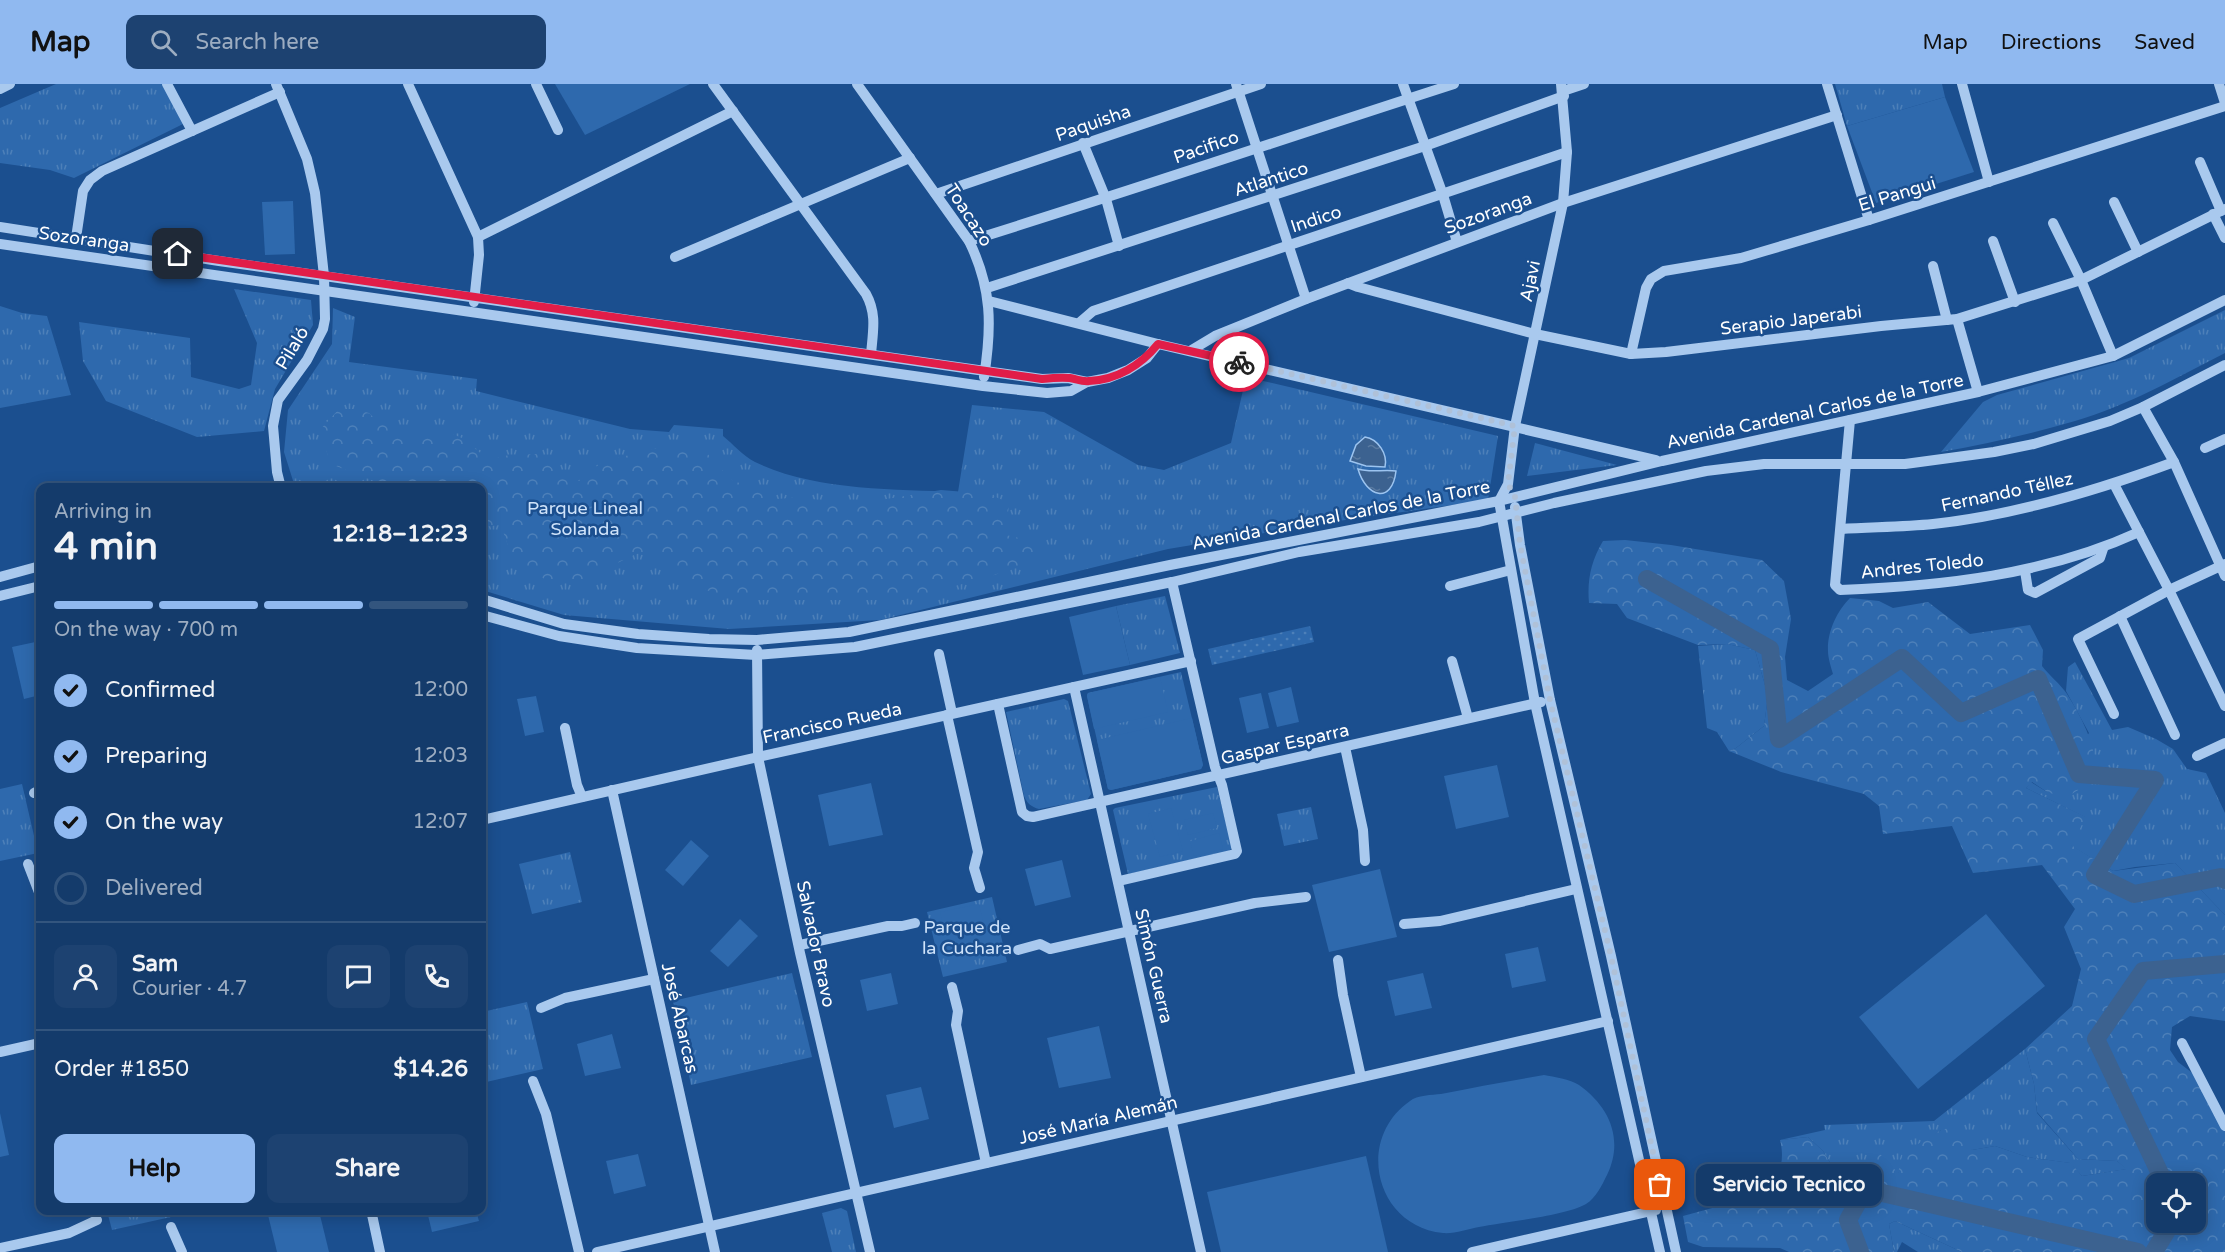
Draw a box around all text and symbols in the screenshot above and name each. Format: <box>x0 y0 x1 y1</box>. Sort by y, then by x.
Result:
search box <box>126 15 546 69</box>
text: Map <box>30 25 90 59</box>
icon: search <box>147 26 180 59</box>
text: Search here <box>195 29 319 55</box>
text: Map <box>1922 30 1968 55</box>
text: Directions <box>2001 30 2101 55</box>
text: Saved <box>2134 30 2195 55</box>
street label: Paquisha <box>1052 100 1134 146</box>
street label: Pacifico <box>1170 126 1242 168</box>
street label: Atlantico <box>1231 157 1311 201</box>
street label: El Pangui <box>1855 172 1939 216</box>
street label: Toacazo <box>941 179 997 251</box>
street label: Sozoranga <box>1441 187 1535 239</box>
street label: Indico <box>1288 200 1344 238</box>
street label: Sozoranga <box>37 222 131 256</box>
pin <box>152 228 203 279</box>
icon: home <box>161 237 194 270</box>
street label: Ajavi <box>1515 258 1545 304</box>
street label: Serapio Japerabi <box>1719 300 1863 340</box>
street label: Pilaló <box>271 322 313 374</box>
courier <box>1209 332 1269 392</box>
icon: bike <box>1223 346 1256 379</box>
street label: Avenida Cardenal Carlos de la Torre <box>1664 369 1966 453</box>
street label: Fernando Téllez <box>1939 467 2075 517</box>
street label: Avenida Cardenal Carlos de la Torre <box>1190 475 1492 555</box>
park label: Parque Lineal Solanda <box>527 497 643 540</box>
text: Arriving in <box>54 500 152 524</box>
text: 12:18–12:23 <box>331 521 468 547</box>
text: 4 min <box>54 523 158 570</box>
street label: Andres Toledo <box>1859 549 1985 583</box>
text: On the way · 700 m <box>54 618 238 642</box>
icon: check <box>54 674 87 707</box>
text: Confirmed <box>105 677 215 703</box>
text: 12:00 <box>413 678 468 702</box>
street label: Francisco Rueda <box>760 698 904 748</box>
street label: Gaspar Esparra <box>1219 719 1351 769</box>
icon: check <box>54 740 87 773</box>
text: Preparing <box>105 743 208 769</box>
text: 12:03 <box>413 744 468 768</box>
icon: check <box>54 806 87 839</box>
text: On the way <box>105 809 223 835</box>
text: 12:07 <box>413 810 468 834</box>
text: Delivered <box>105 875 203 901</box>
street label: Salvador Bravo <box>792 879 840 1009</box>
street label: Simón Guerra <box>1130 906 1178 1026</box>
park label: Parque de la Cuchara <box>922 916 1012 959</box>
button: person <box>54 945 117 1008</box>
button: chat <box>327 945 390 1008</box>
button: phone <box>405 945 468 1008</box>
text: Sam <box>132 951 178 977</box>
street label: José Abarcas <box>657 961 703 1075</box>
text: Courier · 4.7 <box>132 977 247 1001</box>
text: Order #1850 <box>54 1056 189 1082</box>
text: $14.26 <box>393 1056 468 1082</box>
street label: José María Alemán <box>1017 1091 1179 1149</box>
button: Help <box>54 1134 255 1203</box>
button: Share <box>267 1134 468 1203</box>
pin <box>1634 1159 1685 1210</box>
callout: Servicio Tecnico <box>1696 1164 1882 1206</box>
icon: bag <box>1643 1168 1676 1201</box>
text: Servicio Tecnico <box>1713 1173 1865 1197</box>
map controls <box>2146 1173 2206 1233</box>
button: locate <box>2146 1173 2206 1233</box>

